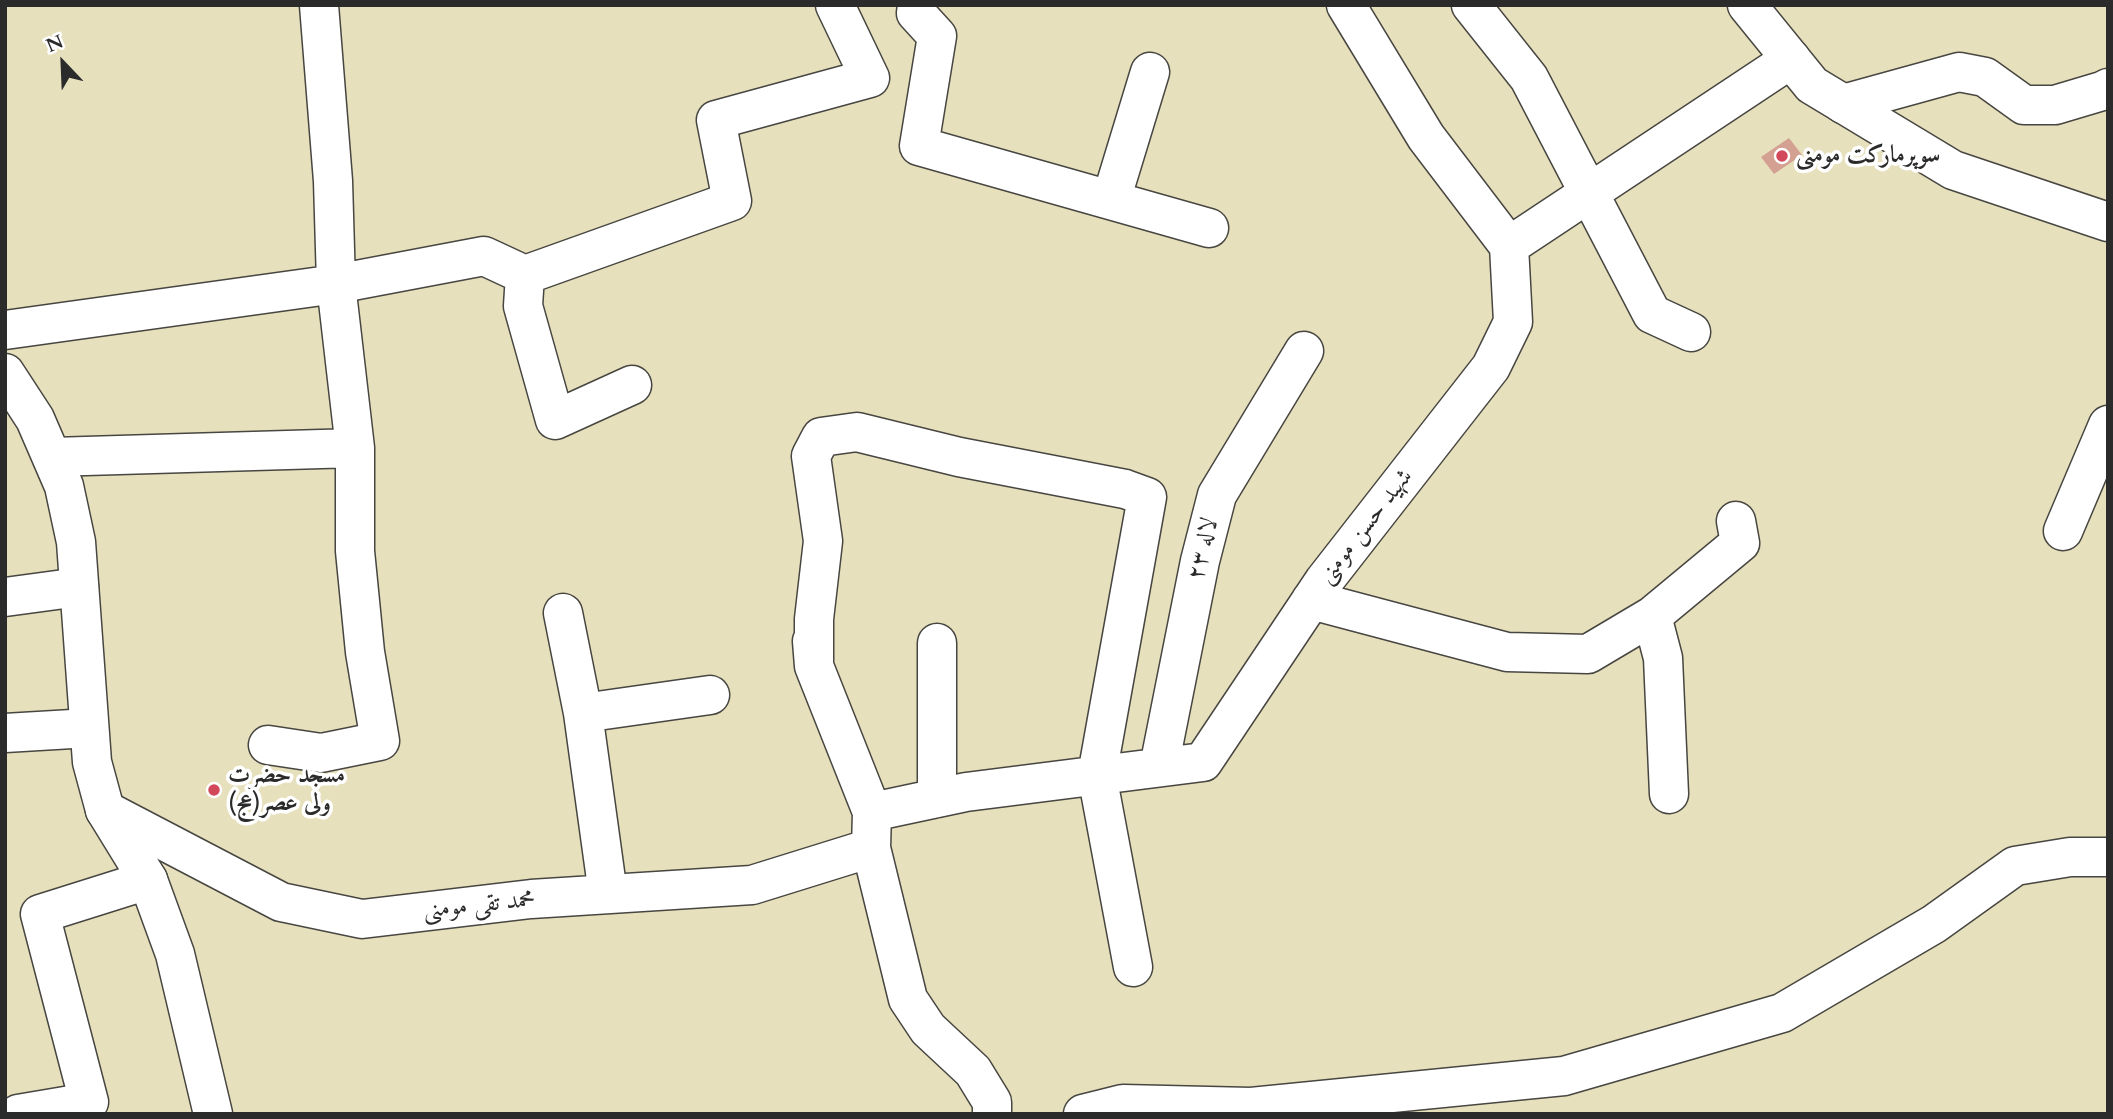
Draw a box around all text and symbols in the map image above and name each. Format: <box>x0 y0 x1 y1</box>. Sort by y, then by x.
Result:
north arrow <box>28 28 98 98</box>
text: N <box>42 28 67 59</box>
place label: سوپرمارکت مومنی <box>1796 142 1940 170</box>
marker: سوپرمارکت مومنی <box>1774 148 1790 164</box>
street label: شهید حسن مومنی <box>1312 464 1420 590</box>
street label: لاله ۲۳ <box>1182 515 1226 583</box>
place label: مسجد حضرت ولی عصر(عج) <box>228 762 345 818</box>
marker: مسجد حضرت ولی عصر(عج) <box>206 782 222 798</box>
street label: محمد تقی مومنی <box>422 886 536 926</box>

